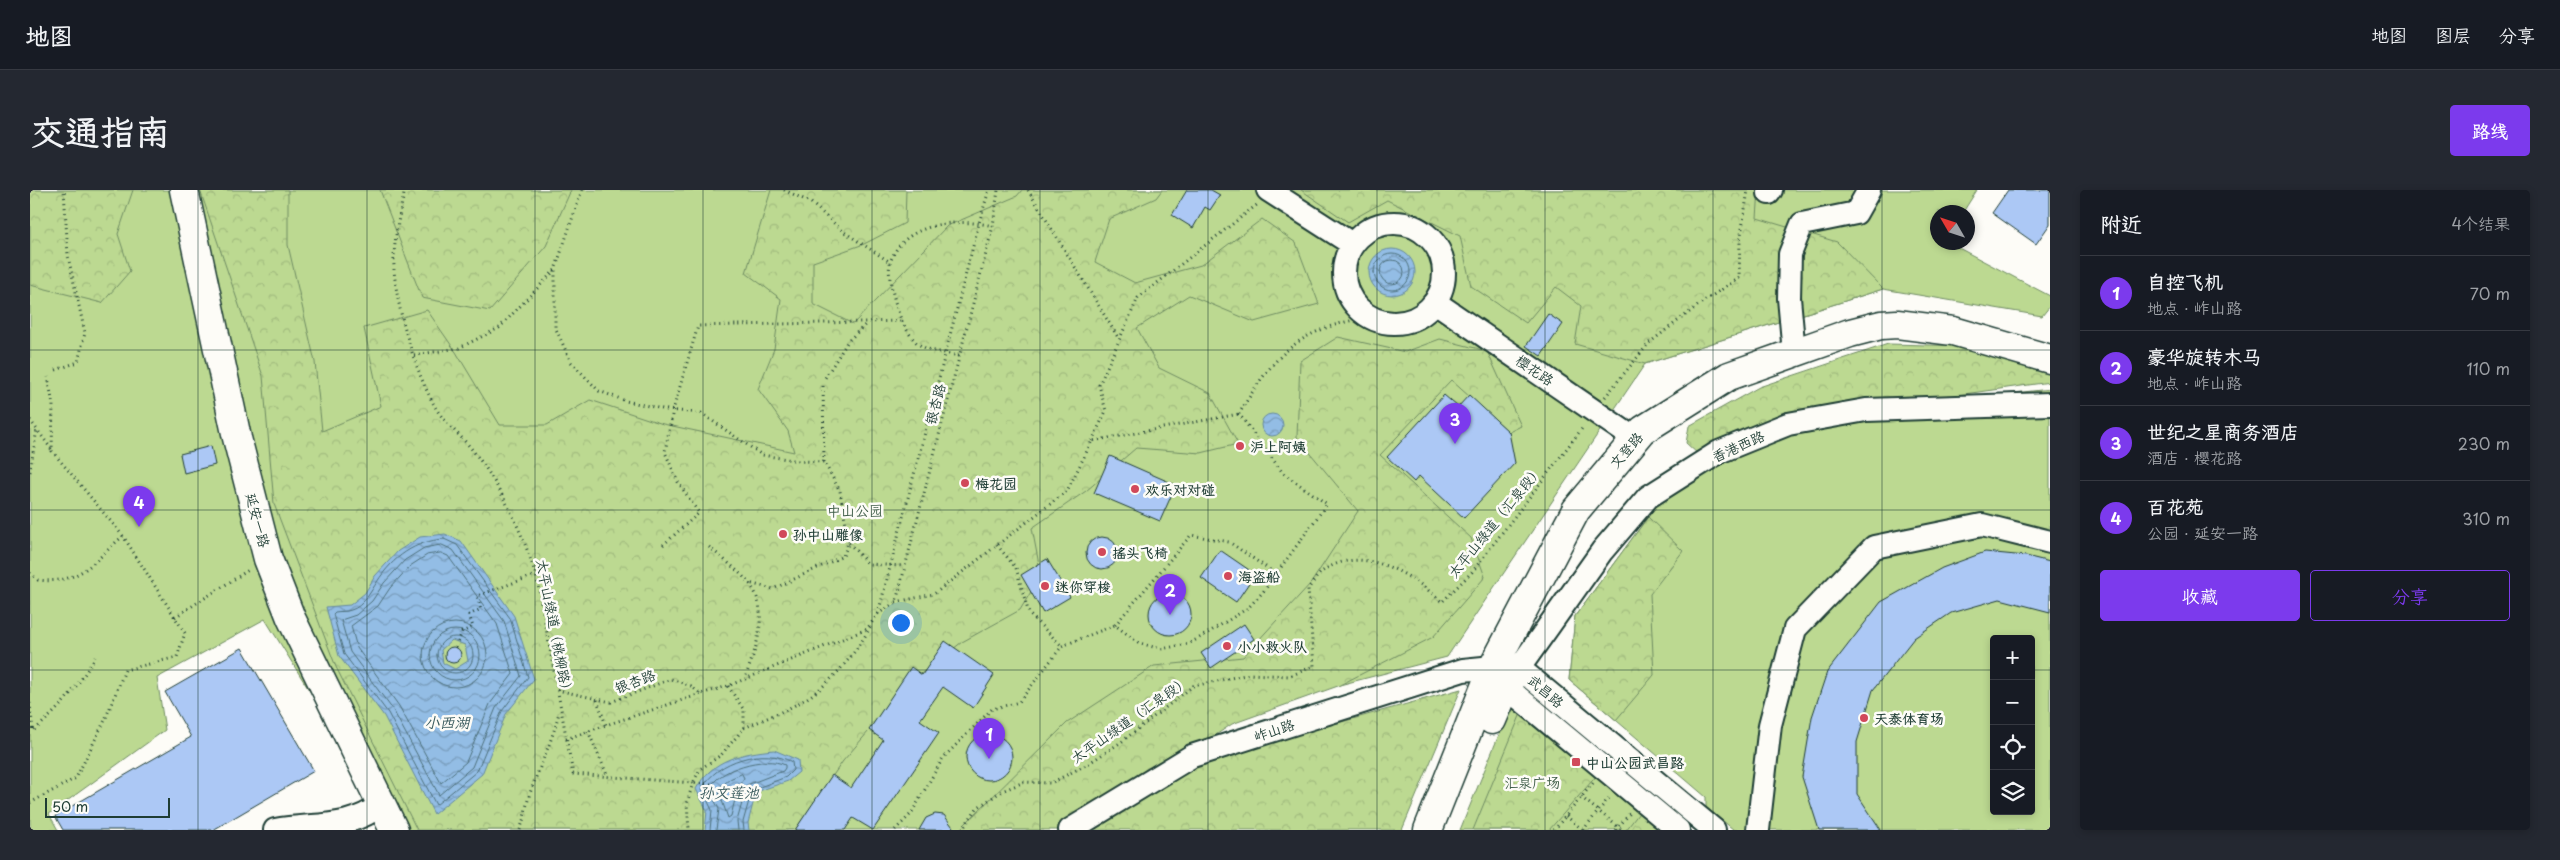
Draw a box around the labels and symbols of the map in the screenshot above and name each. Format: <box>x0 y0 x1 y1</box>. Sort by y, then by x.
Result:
north arrow <box>1930 205 1975 250</box>
street label: 樱花路 <box>1512 350 1558 390</box>
street label: 银杏路 <box>919 381 951 427</box>
pin: 3 <box>1439 403 1471 444</box>
street label: 香港西路 <box>1708 425 1768 467</box>
street label: 文登路 <box>1604 427 1648 473</box>
place label: 沪上阿姨 <box>1250 436 1306 457</box>
marker: 沪上阿姨 <box>1234 440 1246 452</box>
street label: 太平山绿道（汇泉段） <box>1443 460 1547 582</box>
place label: 梅花园 <box>975 473 1017 494</box>
marker: 梅花园 <box>959 477 971 489</box>
place label: 欢乐对对碰 <box>1145 479 1215 500</box>
marker: 欢乐对对碰 <box>1129 483 1141 495</box>
pin: 4 <box>123 486 155 527</box>
street label: 延安一路 <box>241 490 275 550</box>
park label: 中山公园 <box>827 500 883 521</box>
place label: 孙中山雕像 <box>793 524 863 545</box>
marker: 孙中山雕像 <box>777 528 789 540</box>
place label: 摇头飞椅 <box>1112 542 1168 563</box>
marker: 摇头飞椅 <box>1096 546 1108 558</box>
street label: 太平山绿道（桃柳路） <box>531 557 579 699</box>
place label: 海盗船 <box>1238 566 1280 587</box>
marker: 海盗船 <box>1222 570 1234 582</box>
pin: 2 <box>1154 574 1186 615</box>
place label: 迷你穿梭 <box>1055 576 1111 597</box>
marker: 迷你穿梭 <box>1039 580 1051 592</box>
your location <box>888 610 914 636</box>
place label: 小小救火队 <box>1237 636 1307 657</box>
marker: 小小救火队 <box>1221 640 1233 652</box>
street label: 银杏路 <box>612 664 658 698</box>
street label: 武昌路 <box>1523 669 1569 713</box>
street label: 太平山绿道（汇泉段） <box>1067 670 1193 768</box>
place label: 天泰体育场 <box>1874 708 1944 729</box>
water label: 小西湖 <box>424 710 471 733</box>
marker: 天泰体育场 <box>1858 712 1870 724</box>
street label: 岞山路 <box>1251 714 1297 746</box>
pin: 1 <box>973 718 1005 759</box>
place label: 中山公园武昌路 <box>1586 752 1684 773</box>
marker: 中山公园武昌路 <box>1570 756 1582 768</box>
park label: 汇泉广场 <box>1504 772 1560 793</box>
water label: 孙文莲池 <box>699 780 760 803</box>
scale bar <box>45 795 170 818</box>

